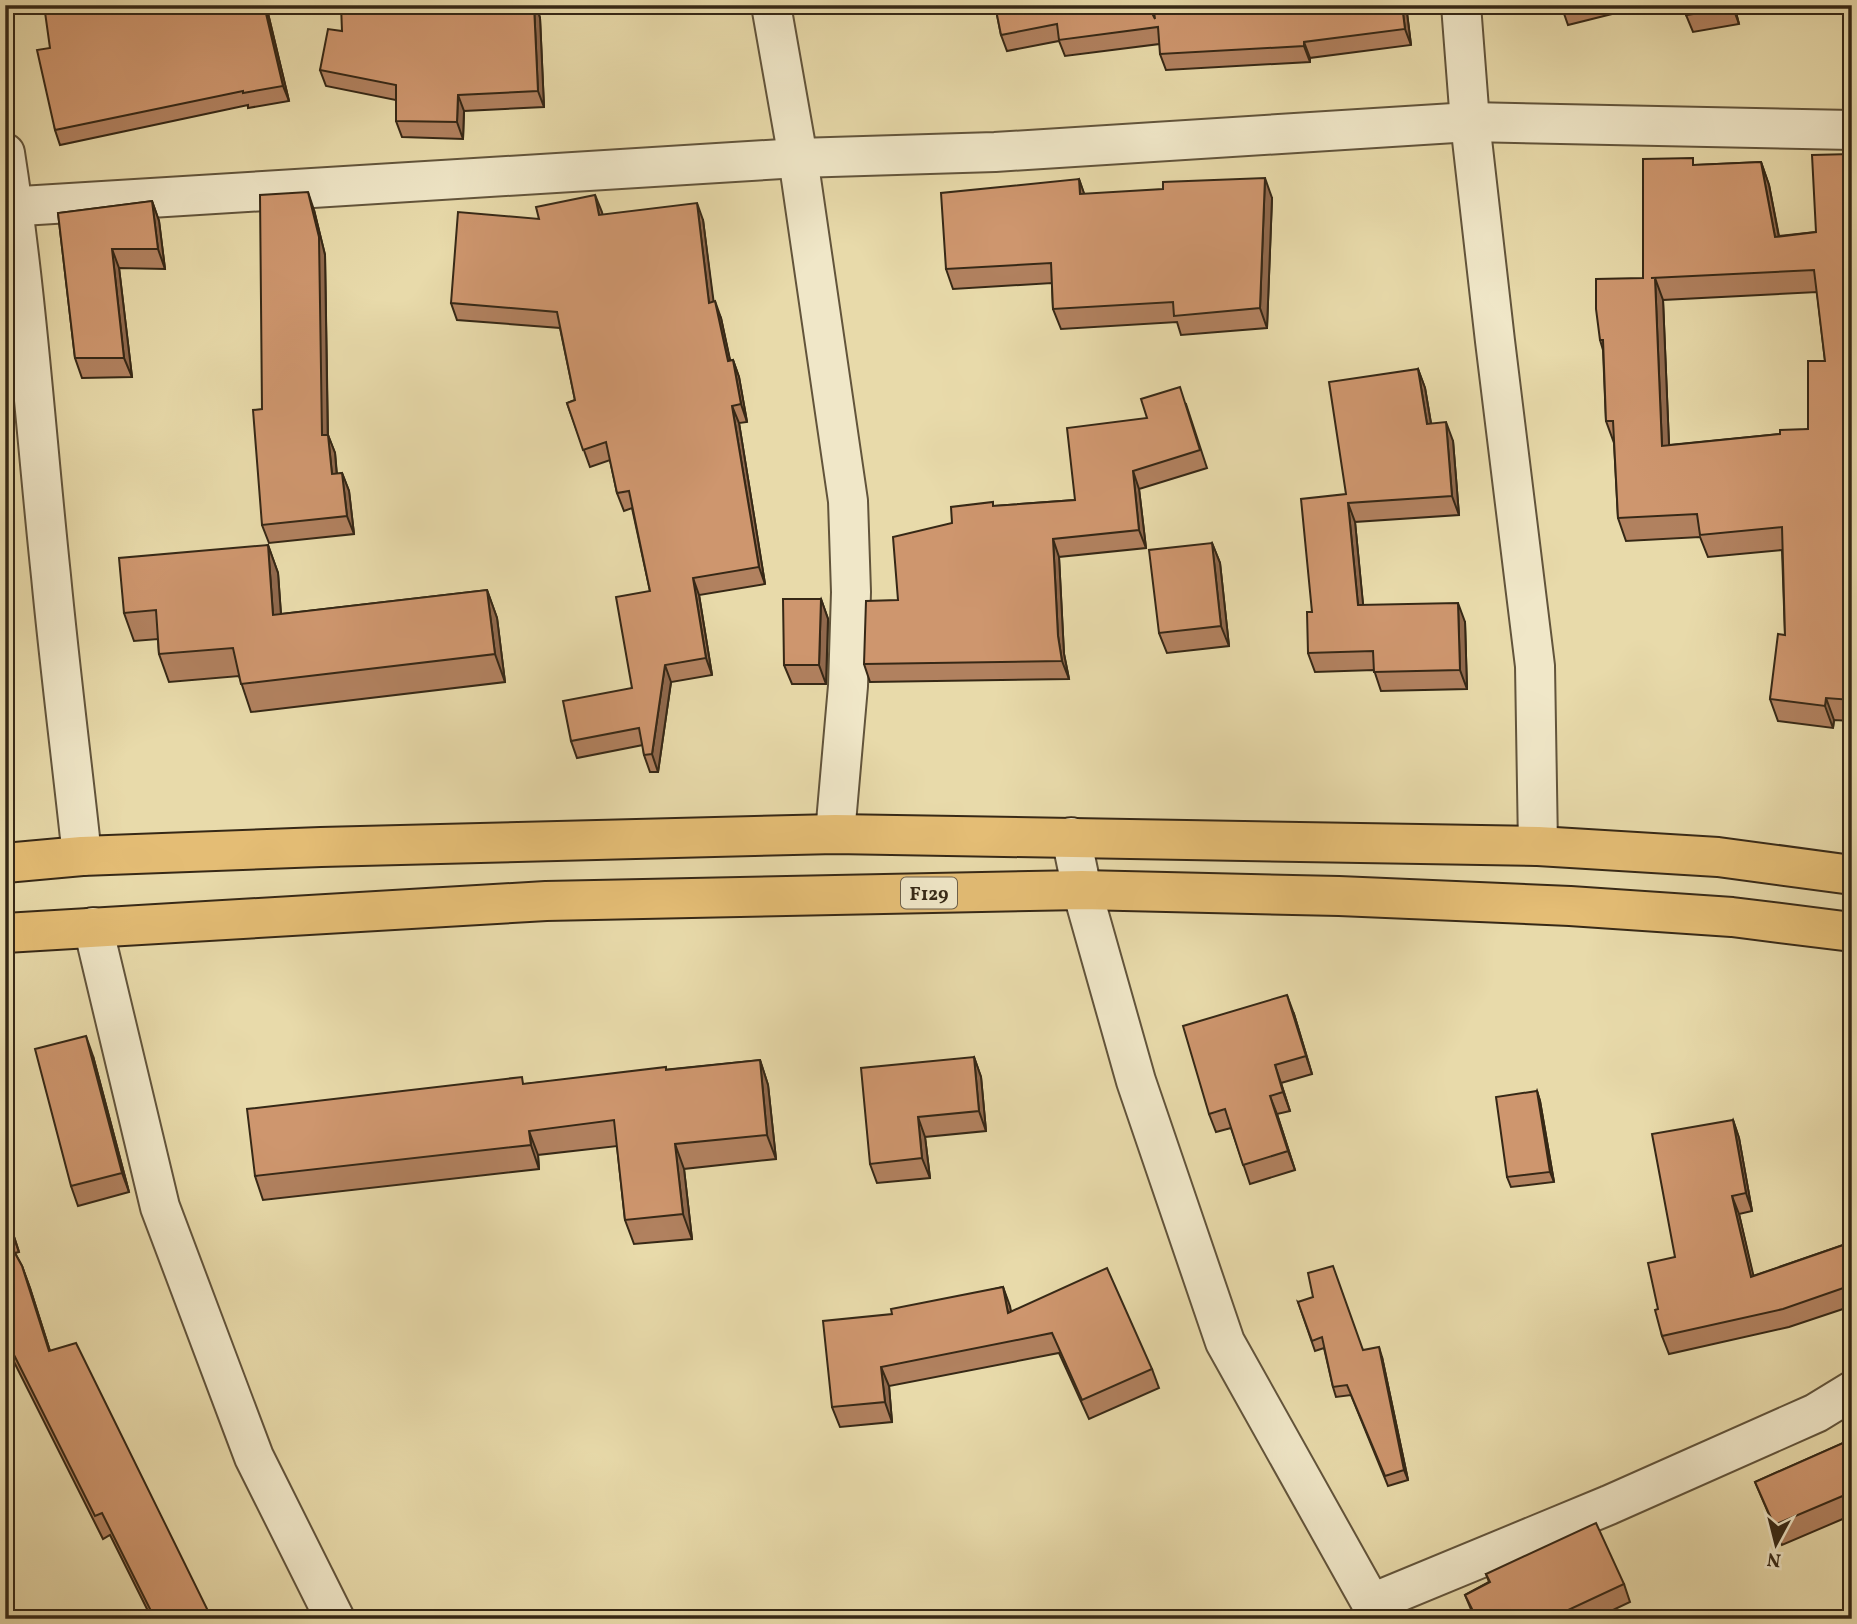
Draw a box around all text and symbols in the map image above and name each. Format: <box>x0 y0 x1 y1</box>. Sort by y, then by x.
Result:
road number: F129 <box>901 878 957 908</box>
north arrow <box>1742 1508 1812 1578</box>
text: N <box>1766 1545 1783 1573</box>

